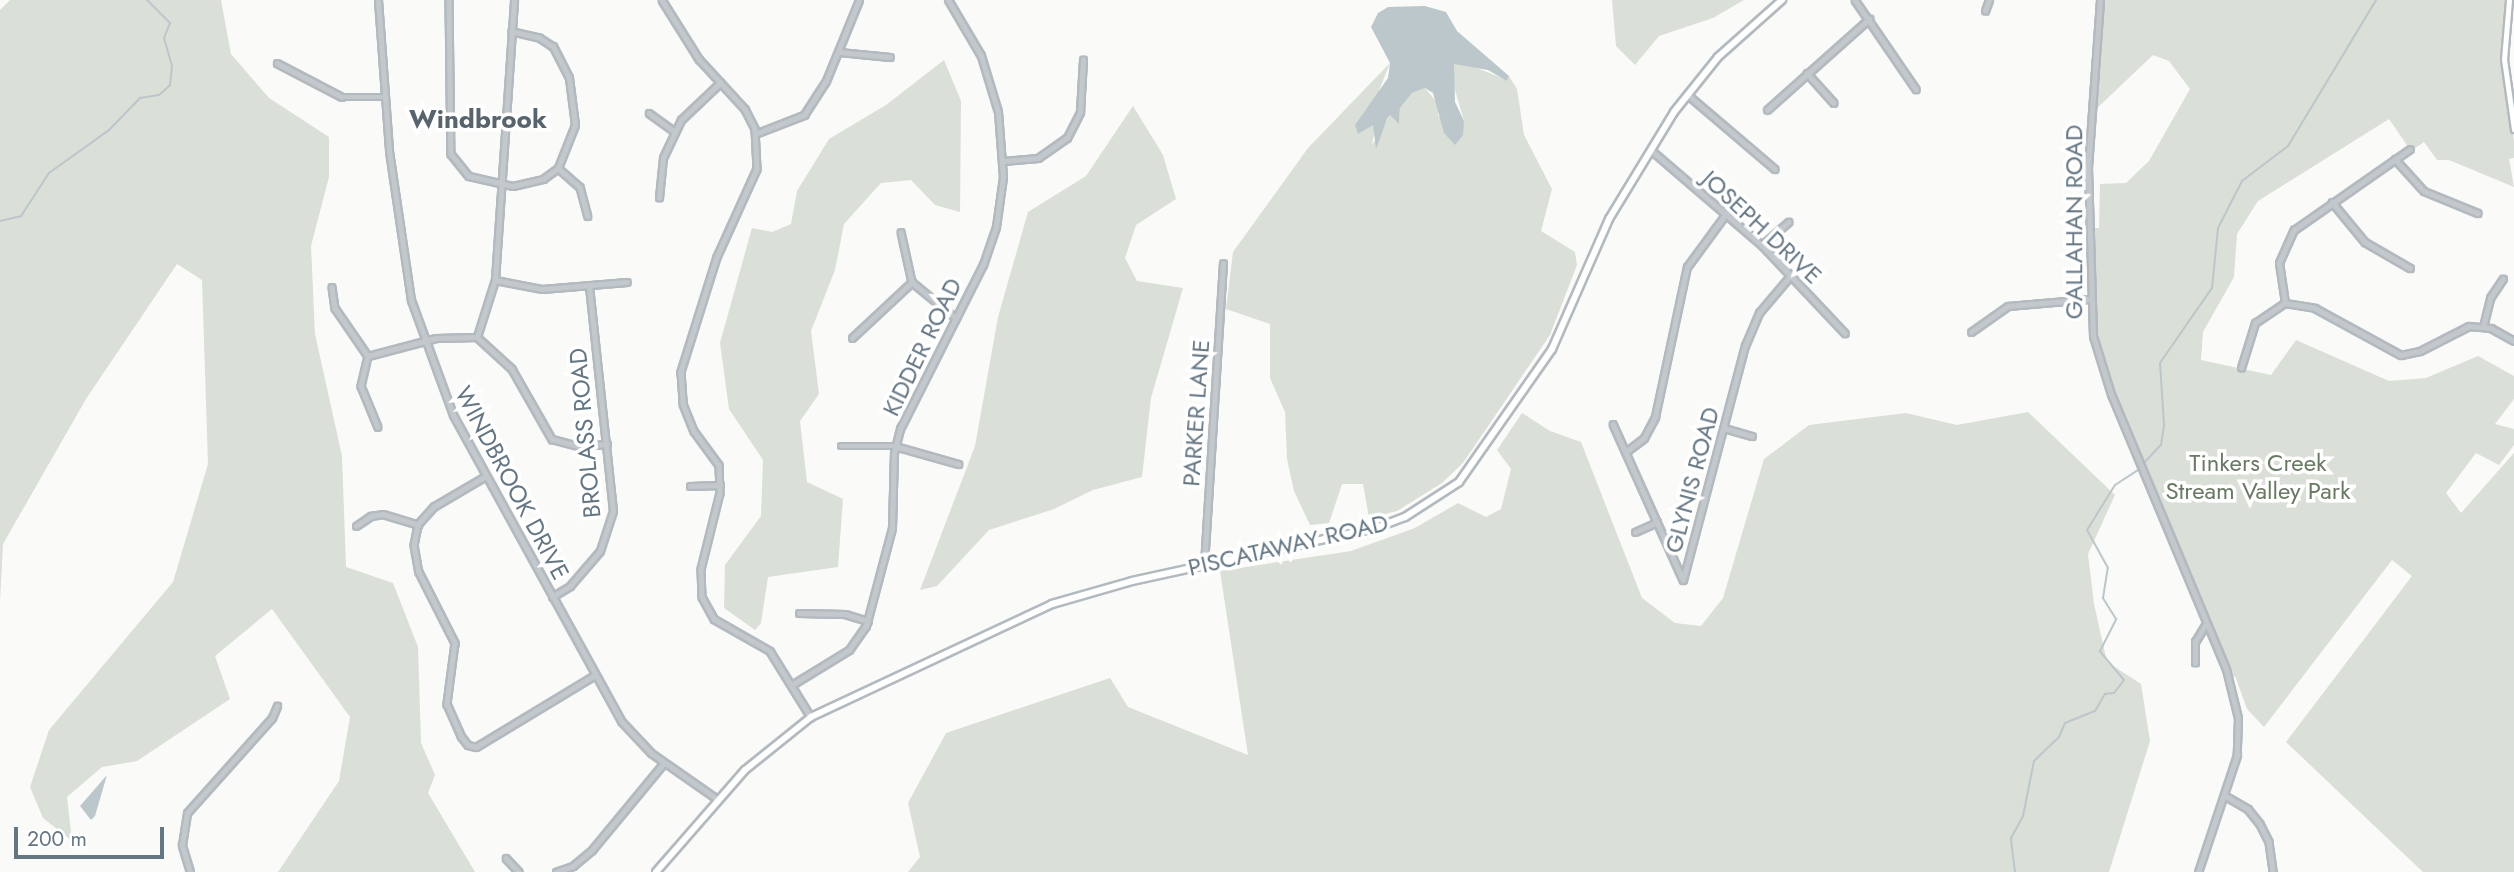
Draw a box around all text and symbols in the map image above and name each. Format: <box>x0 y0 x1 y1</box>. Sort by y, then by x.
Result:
district label: Windbrook <box>409 104 547 136</box>
street label: GALLAHAN ROAD <box>2060 125 2088 319</box>
street label: JOSEPH DRIVE <box>1696 164 1828 290</box>
street label: KIDDER ROAD <box>876 273 968 421</box>
street label: PARKER LANE <box>1176 339 1216 487</box>
street label: BROLASS ROAD <box>563 347 607 519</box>
street label: WINDBROOK DRIVE <box>449 381 575 585</box>
street label: GLYNIS ROAD <box>1659 404 1725 556</box>
park label: Tinkers Creek Stream Valley Park <box>2165 449 2351 505</box>
street label: PISCATAWAY ROAD <box>1185 508 1391 582</box>
scale bar <box>18 812 168 856</box>
text: 200 m <box>27 824 87 854</box>

